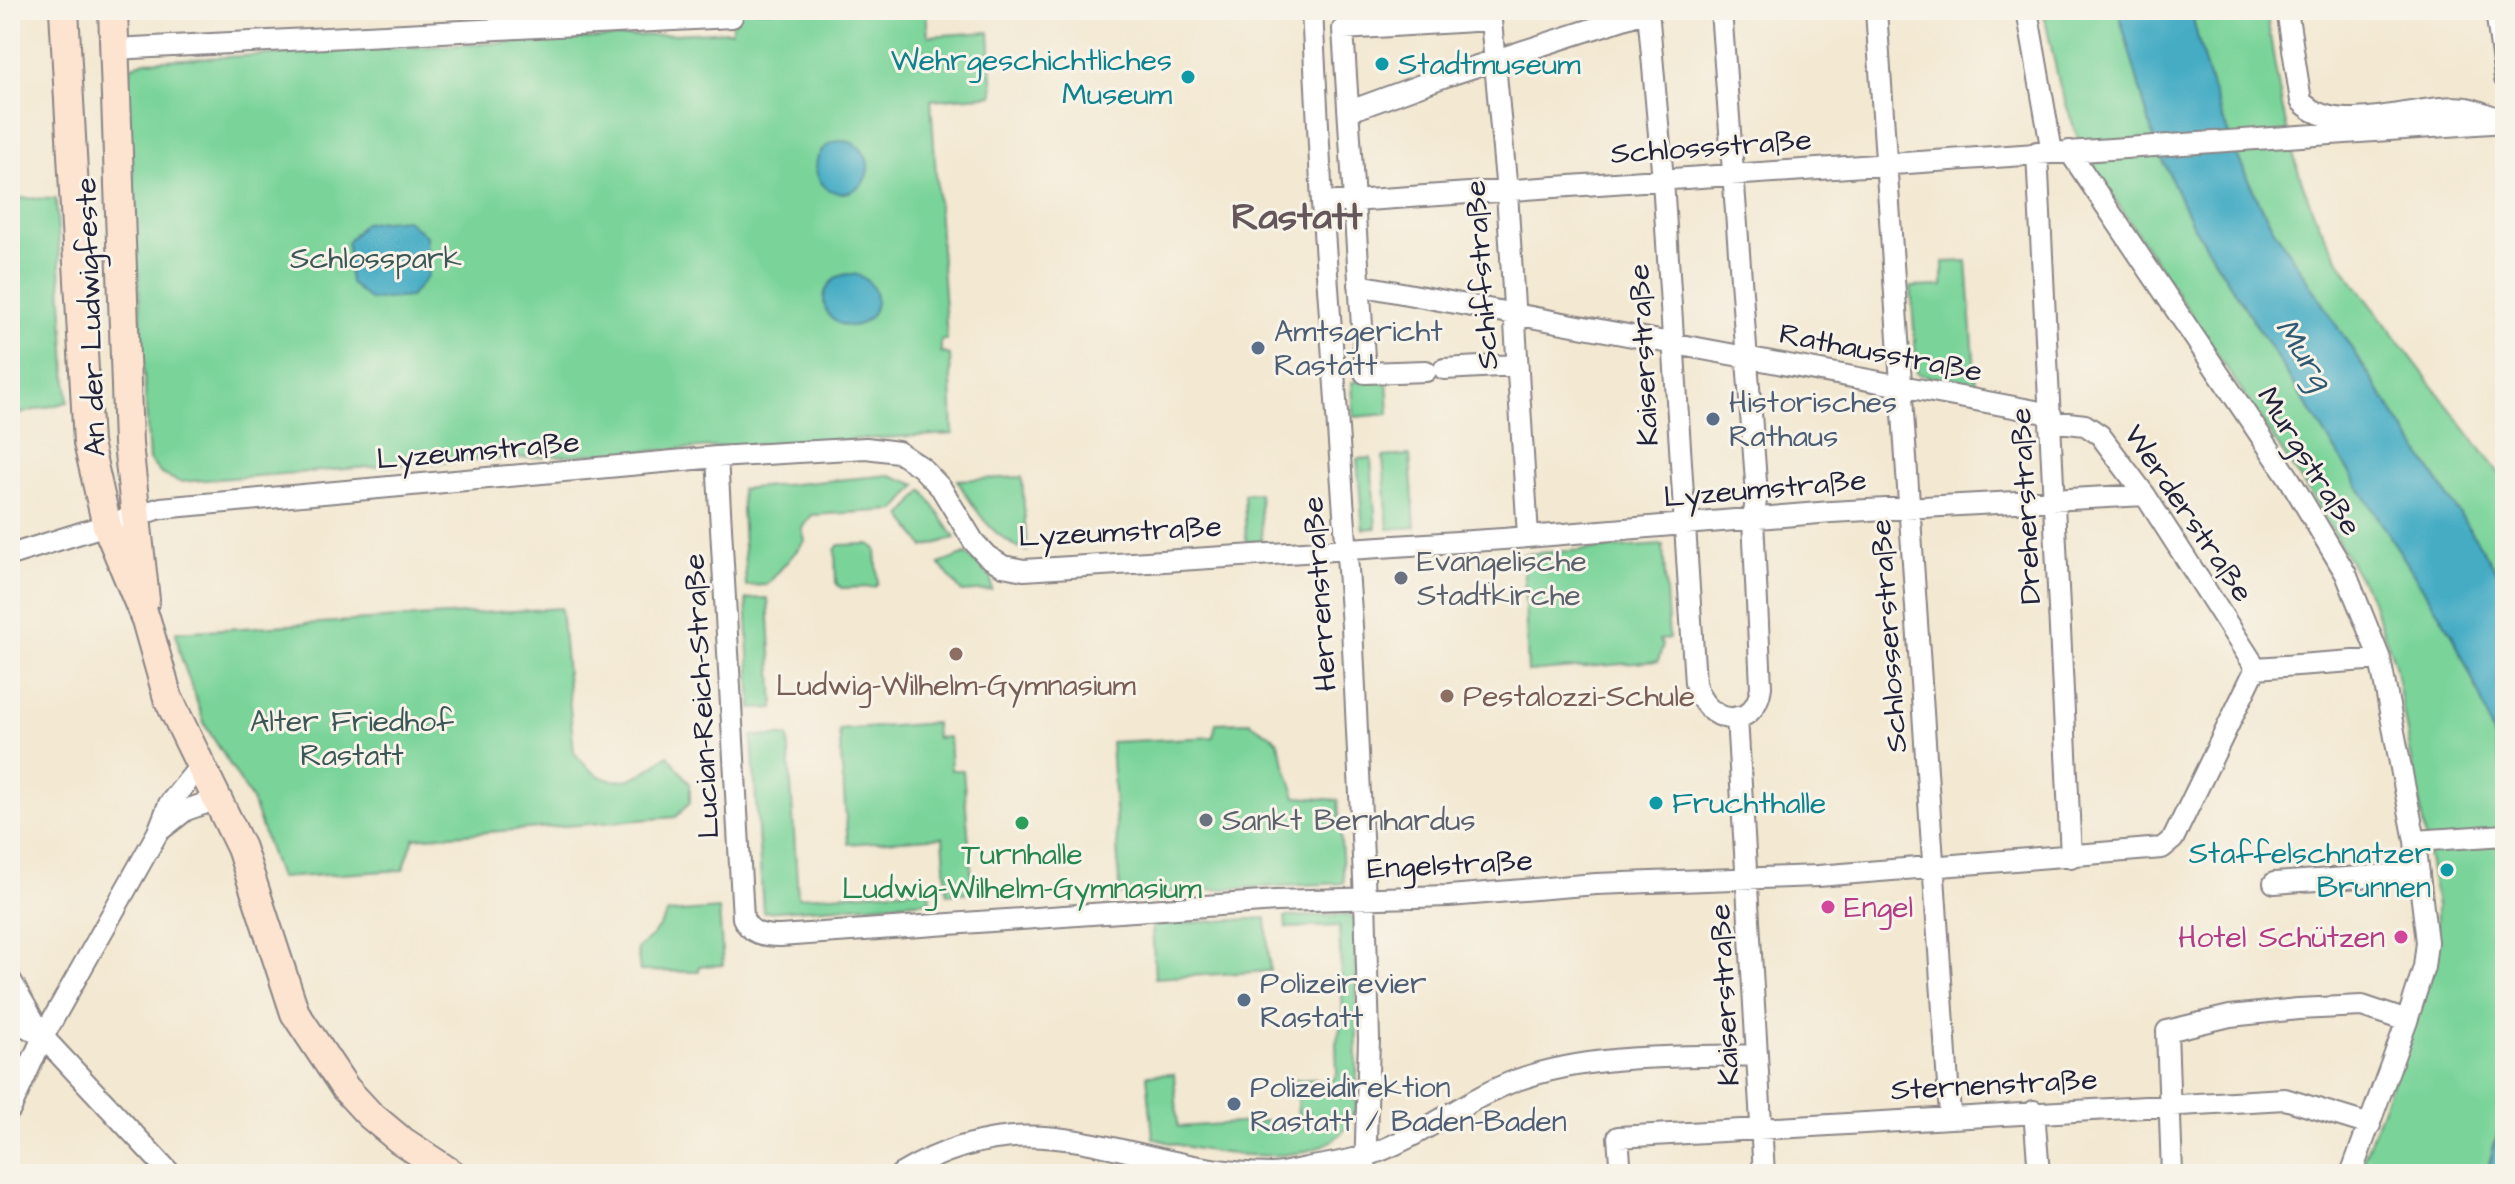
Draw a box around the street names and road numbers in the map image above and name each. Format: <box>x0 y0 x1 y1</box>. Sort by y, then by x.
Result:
street label: Schlossstraße <box>1609 119 1813 175</box>
street label: An der Ludwigfeste <box>65 177 118 457</box>
street label: Schiffstraße <box>1454 179 1510 371</box>
street label: Kaiserstraße <box>1618 263 1670 447</box>
street label: Rathausstraße <box>1776 313 1986 393</box>
street label: Murgstraße <box>2246 379 2372 545</box>
street label: Dreherstraße <box>2000 407 2052 605</box>
street label: Werderstraße <box>2113 417 2263 611</box>
street label: Lyzeumstraße <box>375 421 581 482</box>
street label: Lyzeumstraße <box>1662 459 1868 520</box>
street label: Herrenstraße <box>1292 495 1348 693</box>
street label: Lyzeumstraße <box>1017 506 1223 559</box>
street label: Schlosserstraße <box>1860 518 1918 754</box>
street label: Lucian-Reich-Straße <box>674 552 730 839</box>
street label: Engelstraße <box>1366 840 1534 891</box>
street label: Kaiserstraße <box>1699 903 1751 1087</box>
street label: Sternenstraße <box>1890 1059 2099 1111</box>

